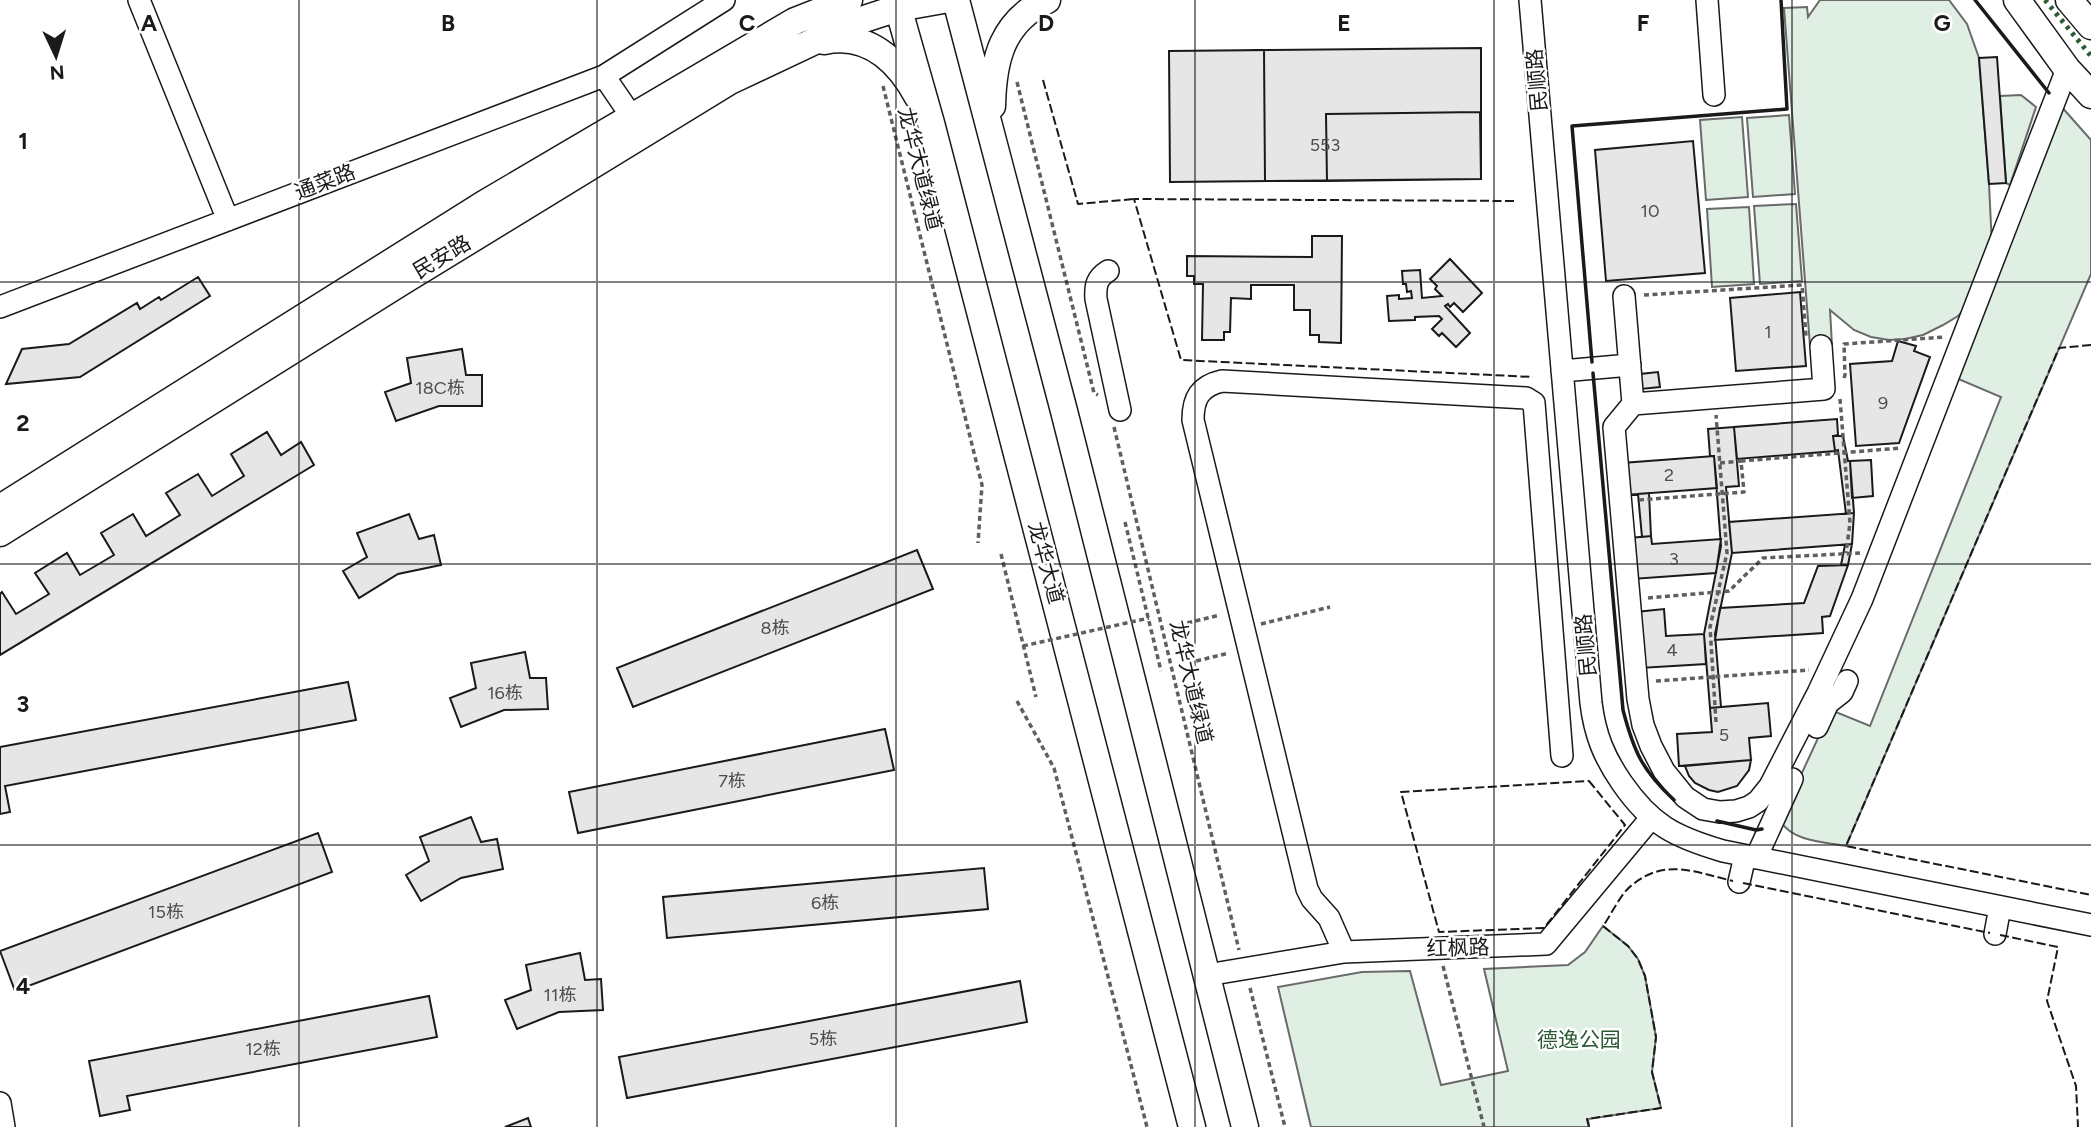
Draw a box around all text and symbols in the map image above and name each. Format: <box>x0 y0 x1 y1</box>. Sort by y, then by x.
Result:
text: A <box>141 9 158 37</box>
text: B <box>441 9 455 37</box>
text: C <box>739 9 756 37</box>
text: D <box>1038 9 1054 37</box>
text: E <box>1337 9 1351 37</box>
text: F <box>1637 9 1650 37</box>
text: G <box>1933 9 1951 37</box>
north arrow <box>21 21 91 91</box>
street label: 民顺路 <box>1521 48 1552 113</box>
text: N <box>49 60 65 84</box>
street label: 龙华大道绿道 <box>893 105 948 233</box>
text: 1 <box>18 127 28 155</box>
house number: 553 <box>1310 134 1340 156</box>
street label: 通菜路 <box>291 159 359 204</box>
house number: 10 <box>1641 200 1659 222</box>
street label: 民安路 <box>408 230 475 284</box>
house number: 1 <box>1764 321 1772 343</box>
house number: 18C栋 <box>415 377 465 399</box>
house number: 9 <box>1878 392 1888 414</box>
text: 2 <box>16 409 30 437</box>
house number: 2 <box>1664 464 1674 486</box>
street label: 龙华大道 <box>1024 519 1069 607</box>
house number: 3 <box>1669 548 1679 570</box>
street label: 民顺路 <box>1570 613 1601 678</box>
house number: 8栋 <box>760 617 790 639</box>
street label: 龙华大道绿道 <box>1165 618 1218 746</box>
house number: 4 <box>1666 639 1678 661</box>
house number: 16栋 <box>487 682 523 704</box>
text: 3 <box>17 690 29 718</box>
house number: 5 <box>1719 724 1729 746</box>
house number: 7栋 <box>718 770 746 792</box>
house number: 6栋 <box>811 892 839 914</box>
house number: 15栋 <box>148 901 184 923</box>
street label: 红枫路 <box>1426 934 1490 961</box>
text: 4 <box>16 972 30 1000</box>
house number: 11栋 <box>544 984 576 1006</box>
park label: 德逸公园 <box>1537 1027 1621 1052</box>
house number: 5栋 <box>809 1028 837 1050</box>
house number: 12栋 <box>245 1038 281 1060</box>

